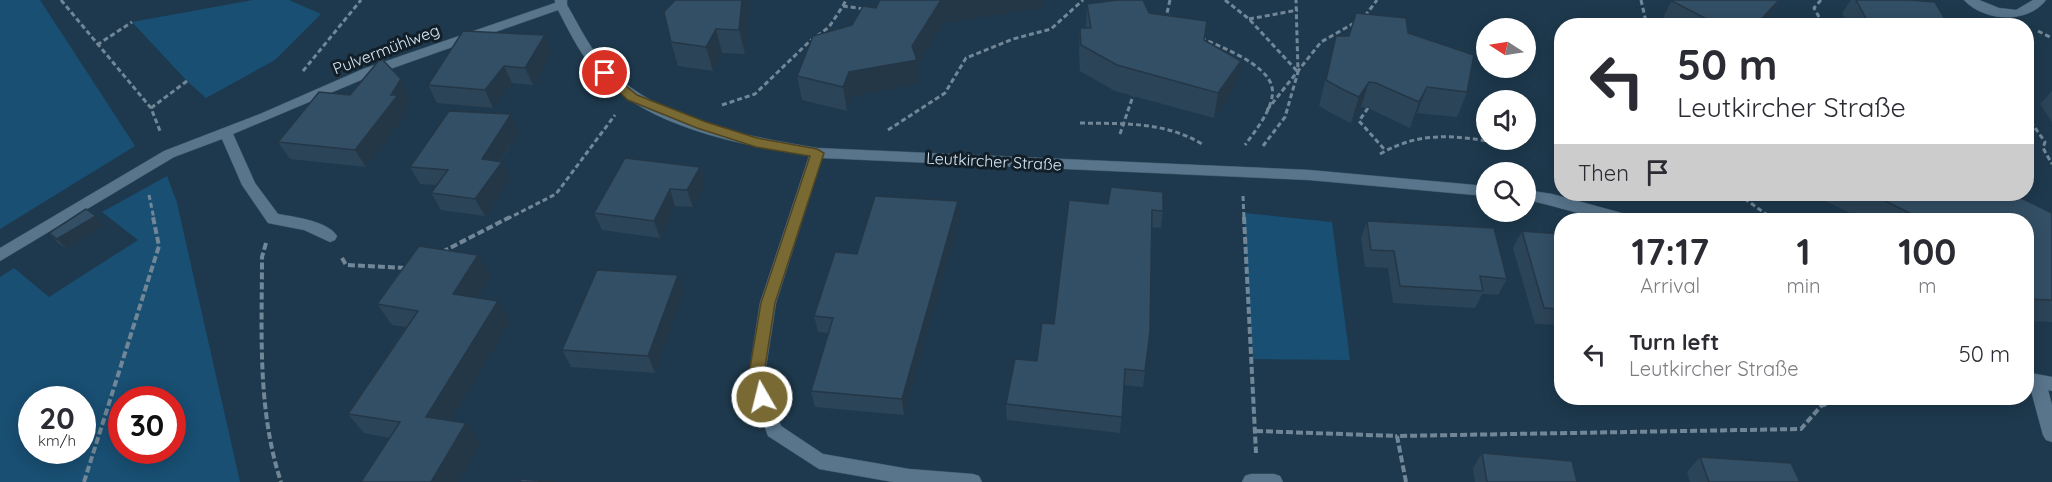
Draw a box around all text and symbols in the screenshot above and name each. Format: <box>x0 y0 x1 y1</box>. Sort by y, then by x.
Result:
north arrow <box>1476 18 1536 78</box>
map controls <box>1476 18 1536 222</box>
street label: Pulvermühlweg <box>330 19 442 79</box>
text: 50 m <box>1677 38 1777 91</box>
icon: left <box>1578 42 1656 120</box>
pin <box>579 47 630 98</box>
icon: arrive <box>588 56 621 89</box>
button: sound <box>1476 90 1536 150</box>
text: Leutkircher Straße <box>1677 90 1906 124</box>
street label: Leutkircher Straße <box>926 147 1062 175</box>
icon: arrive <box>1641 156 1674 189</box>
text: Then <box>1578 159 1629 187</box>
button: search <box>1476 162 1536 222</box>
text: 17:17 <box>1632 229 1709 274</box>
text: 1 <box>1797 229 1811 274</box>
text: 100 <box>1898 229 1956 274</box>
text: Arrival <box>1640 273 1700 298</box>
text: min <box>1787 273 1821 298</box>
text: m <box>1918 273 1936 298</box>
text: Turn left <box>1629 328 1719 356</box>
icon: left <box>1578 338 1611 371</box>
text: 50 m <box>1959 340 2010 368</box>
text: Leutkircher Straße <box>1629 356 1799 381</box>
position arrow <box>730 365 794 429</box>
speed limit sign: 30 <box>108 386 186 464</box>
text: 20 <box>39 399 75 437</box>
text: km/h <box>38 431 76 450</box>

